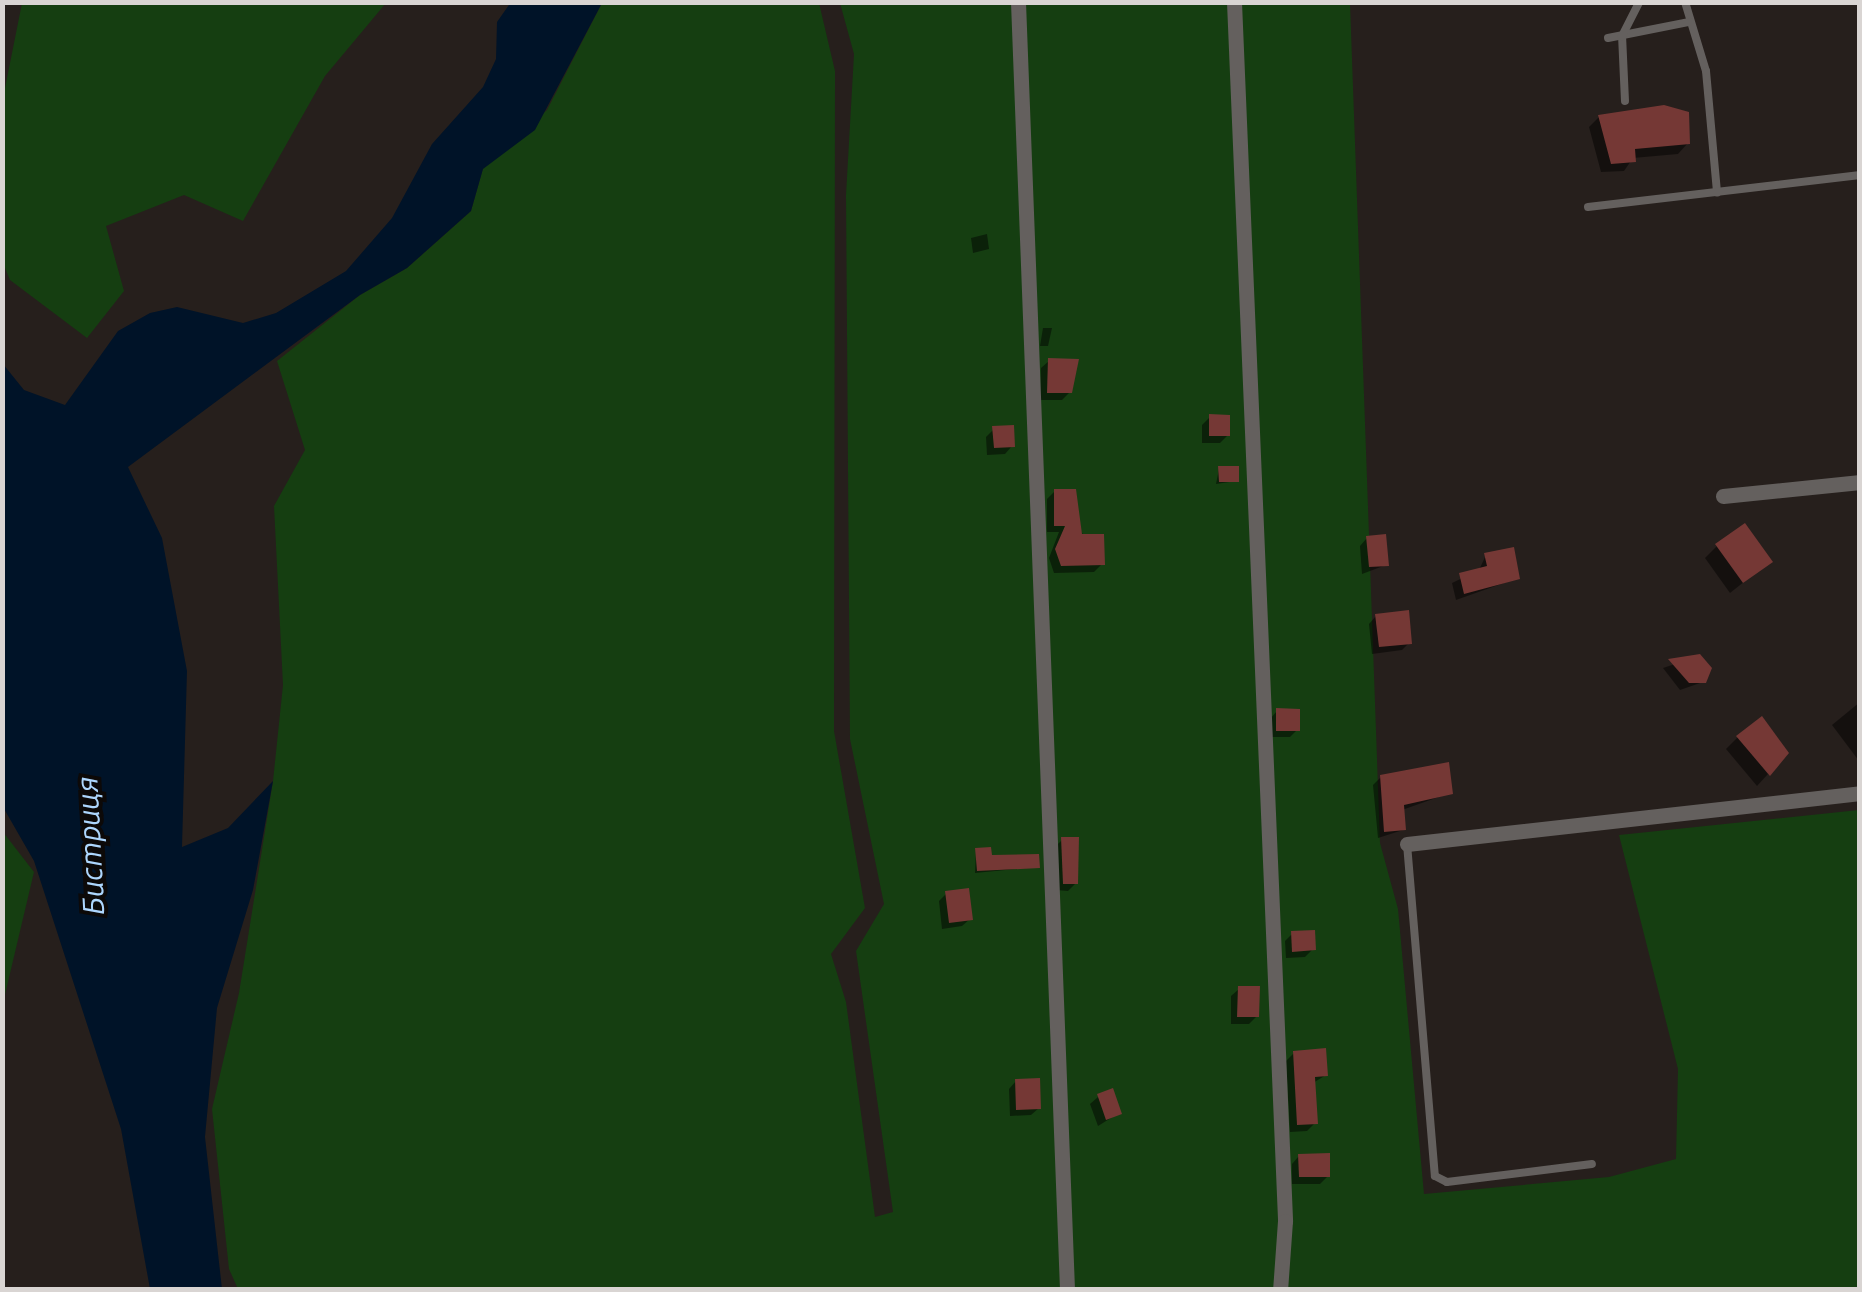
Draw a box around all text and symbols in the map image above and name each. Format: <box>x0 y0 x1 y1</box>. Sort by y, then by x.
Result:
water label: Бистриця <box>68 776 112 916</box>

